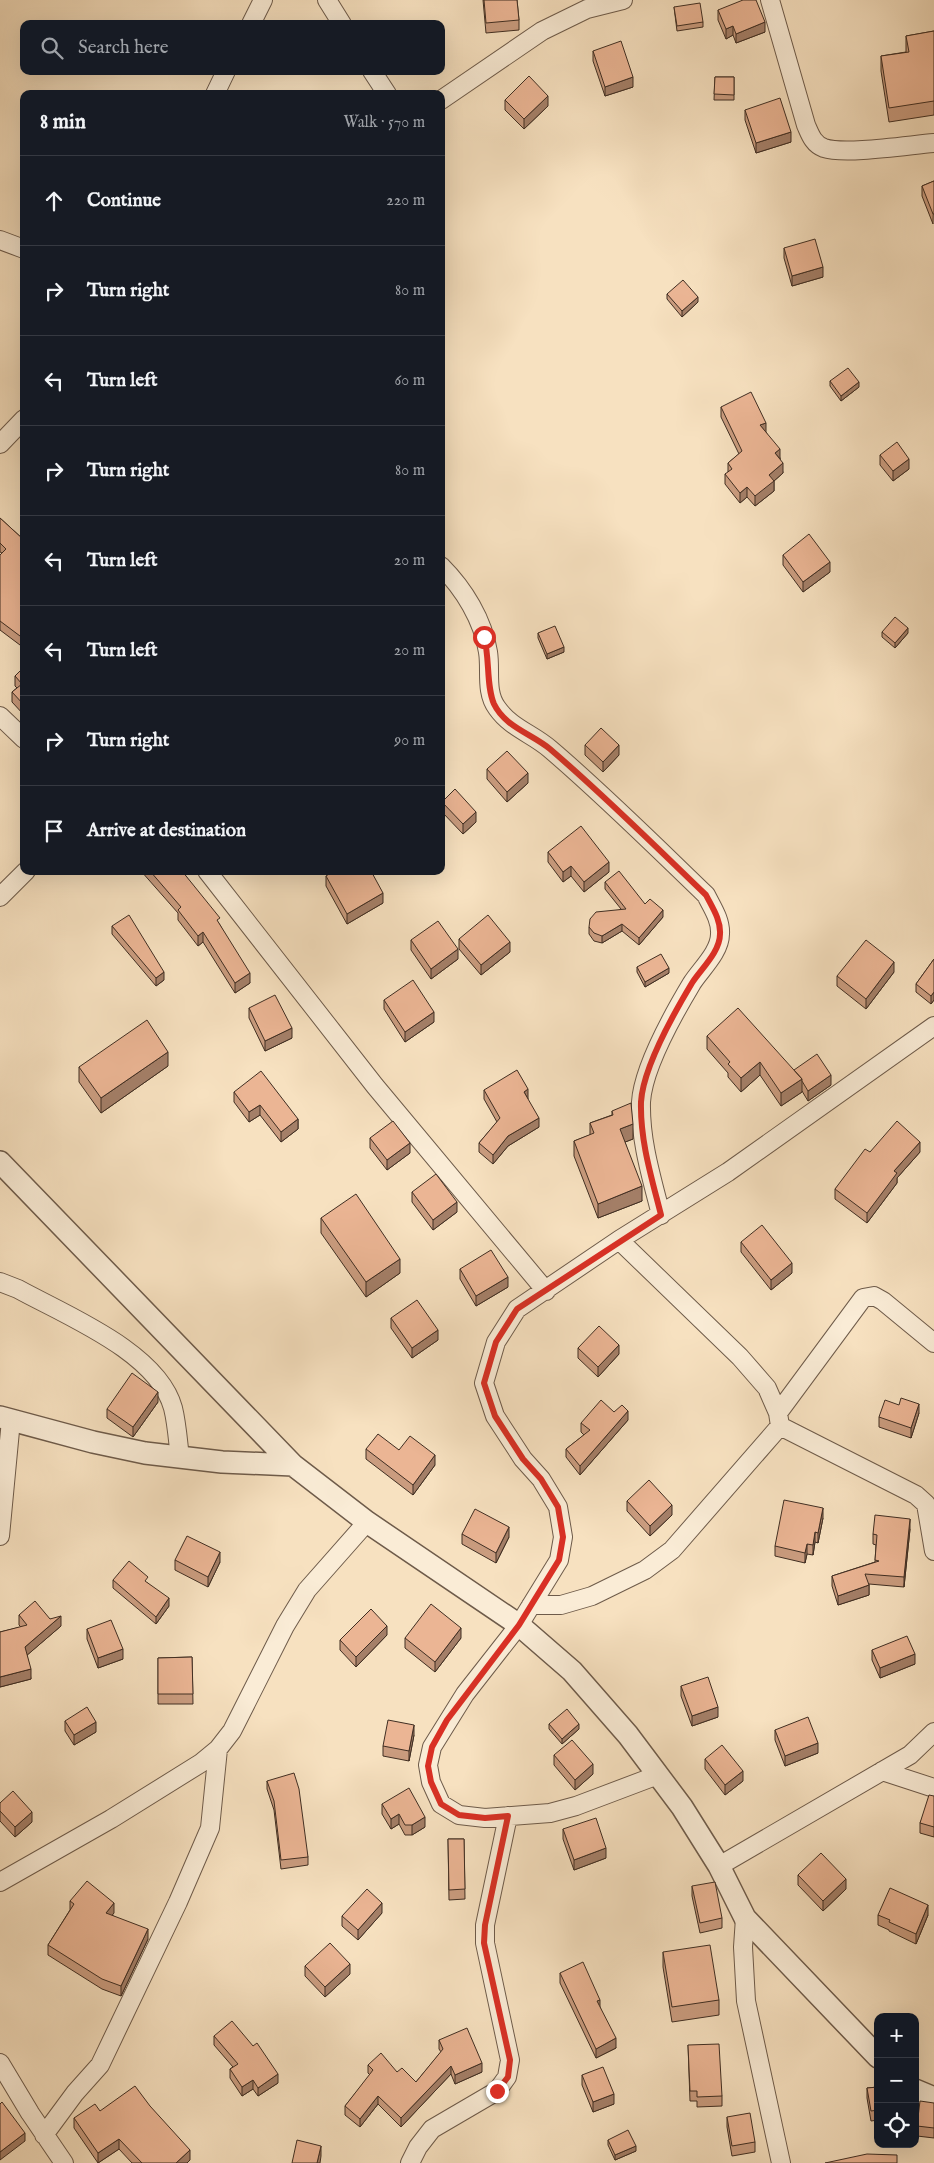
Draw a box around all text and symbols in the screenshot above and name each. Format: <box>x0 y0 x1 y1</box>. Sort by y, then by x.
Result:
search box <box>20 20 445 75</box>
icon: search <box>38 34 66 62</box>
text: Search here <box>78 36 169 60</box>
text: 8 min <box>40 109 86 136</box>
text: Walk · 570 m <box>343 113 425 133</box>
icon: ahead <box>40 187 68 215</box>
text: Continue <box>87 189 161 213</box>
text: 220 m <box>386 191 425 211</box>
icon: right <box>40 277 68 305</box>
text: Turn right <box>87 279 169 303</box>
text: 80 m <box>395 281 425 301</box>
icon: left <box>40 367 68 395</box>
text: Turn left <box>87 369 158 393</box>
text: 60 m <box>395 371 425 391</box>
icon: right <box>40 457 68 485</box>
text: Turn right <box>87 459 169 483</box>
text: 80 m <box>395 461 425 481</box>
icon: left <box>40 547 68 575</box>
text: Turn left <box>87 549 158 573</box>
text: 20 m <box>394 551 425 571</box>
route start <box>473 626 496 649</box>
icon: left <box>40 637 68 665</box>
text: Turn left <box>87 639 158 663</box>
text: 20 m <box>394 641 425 661</box>
icon: right <box>40 727 68 755</box>
text: Turn right <box>87 729 169 753</box>
text: 90 m <box>394 731 425 751</box>
icon: arrive <box>40 817 68 845</box>
text: Arrive at destination <box>87 819 246 843</box>
map controls <box>874 2013 919 2148</box>
button: + <box>874 2013 919 2058</box>
button: − <box>874 2058 919 2103</box>
route end <box>486 2080 509 2103</box>
button: locate <box>874 2103 919 2148</box>

